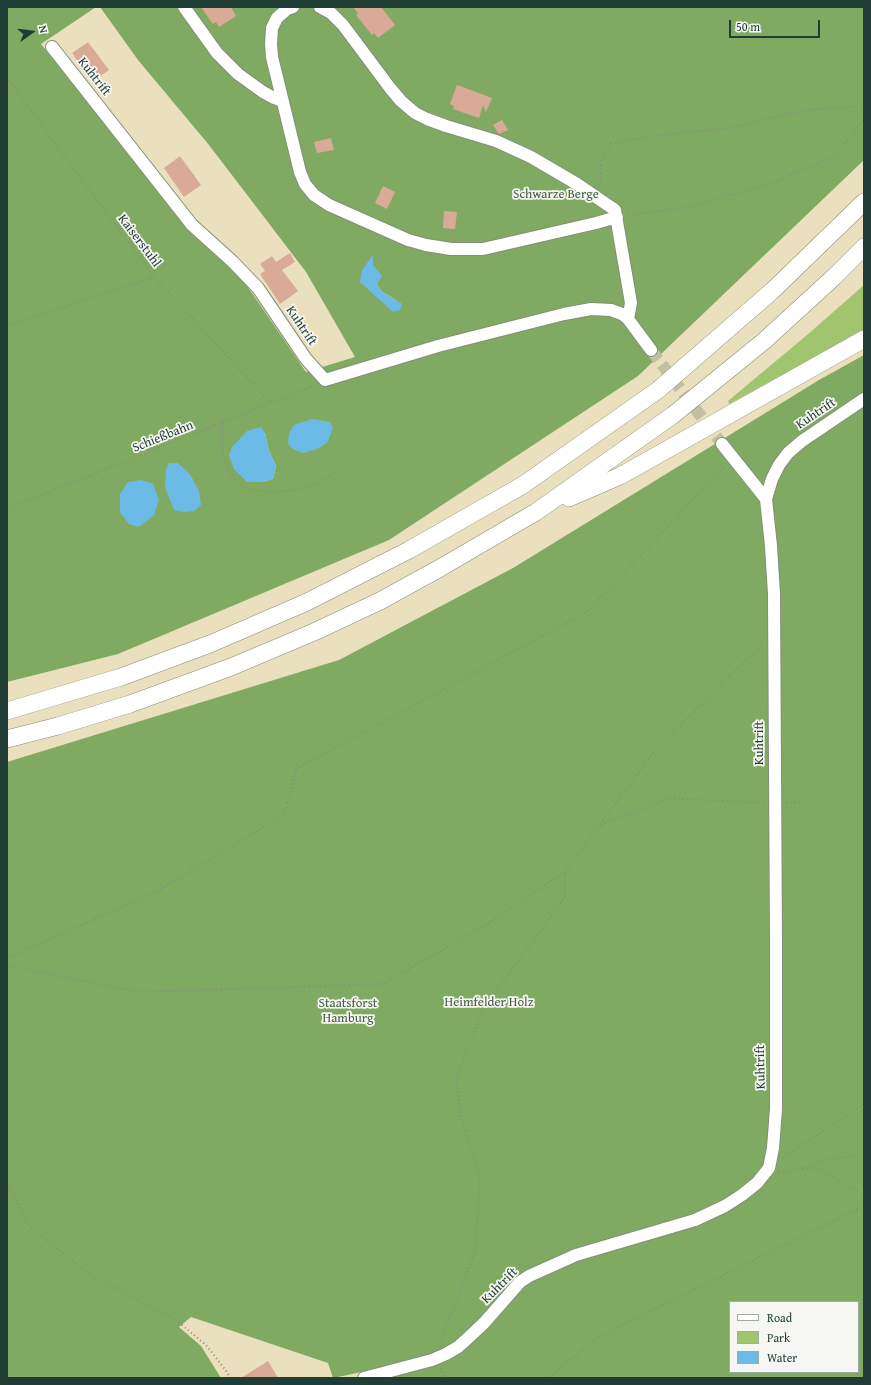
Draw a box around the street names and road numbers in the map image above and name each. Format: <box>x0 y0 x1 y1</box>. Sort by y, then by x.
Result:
street label: Kuhtrift <box>74 55 114 99</box>
street label: Kaiserstuhl <box>114 212 164 270</box>
street label: Kuhtrift <box>282 303 320 349</box>
street label: Kuhtrift <box>793 395 839 433</box>
street label: Schießbahn <box>130 418 196 456</box>
street label: Kuhtrift <box>752 721 768 765</box>
street label: Kuhtrift <box>753 1045 769 1089</box>
street label: Kuhtrift <box>479 1265 521 1307</box>

